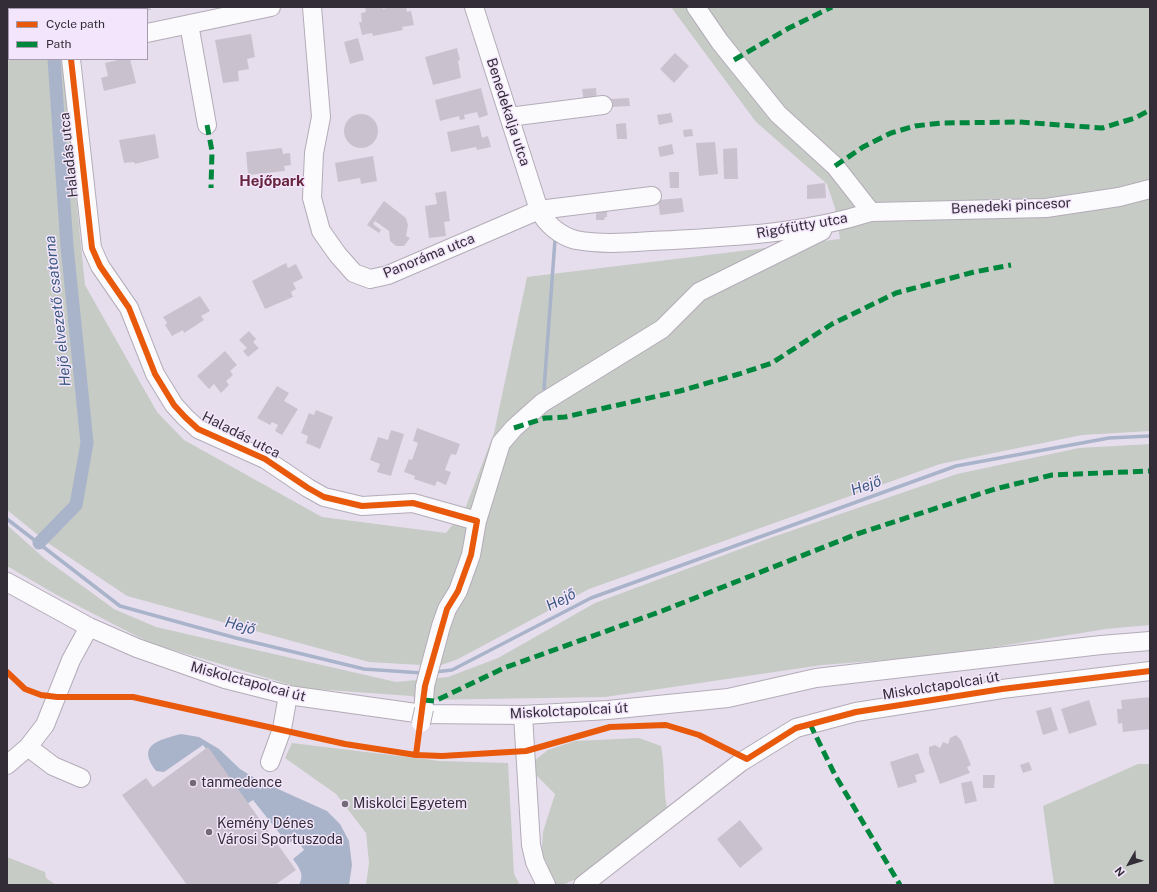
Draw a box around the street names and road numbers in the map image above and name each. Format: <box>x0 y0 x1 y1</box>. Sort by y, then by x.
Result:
street label: Benedekalja utca <box>483 56 533 168</box>
street label: Haladás utca <box>56 112 82 198</box>
street label: Benedeki pincesor <box>951 194 1071 218</box>
street label: Rigófütty utca <box>755 210 849 242</box>
street label: Panoráma utca <box>381 230 477 282</box>
street label: Haladás utca <box>199 408 283 462</box>
street label: Miskolctapolcai út <box>189 659 307 705</box>
street label: Miskolctapolcai út <box>881 668 1001 704</box>
street label: Miskolctapolcai út <box>509 700 629 722</box>

